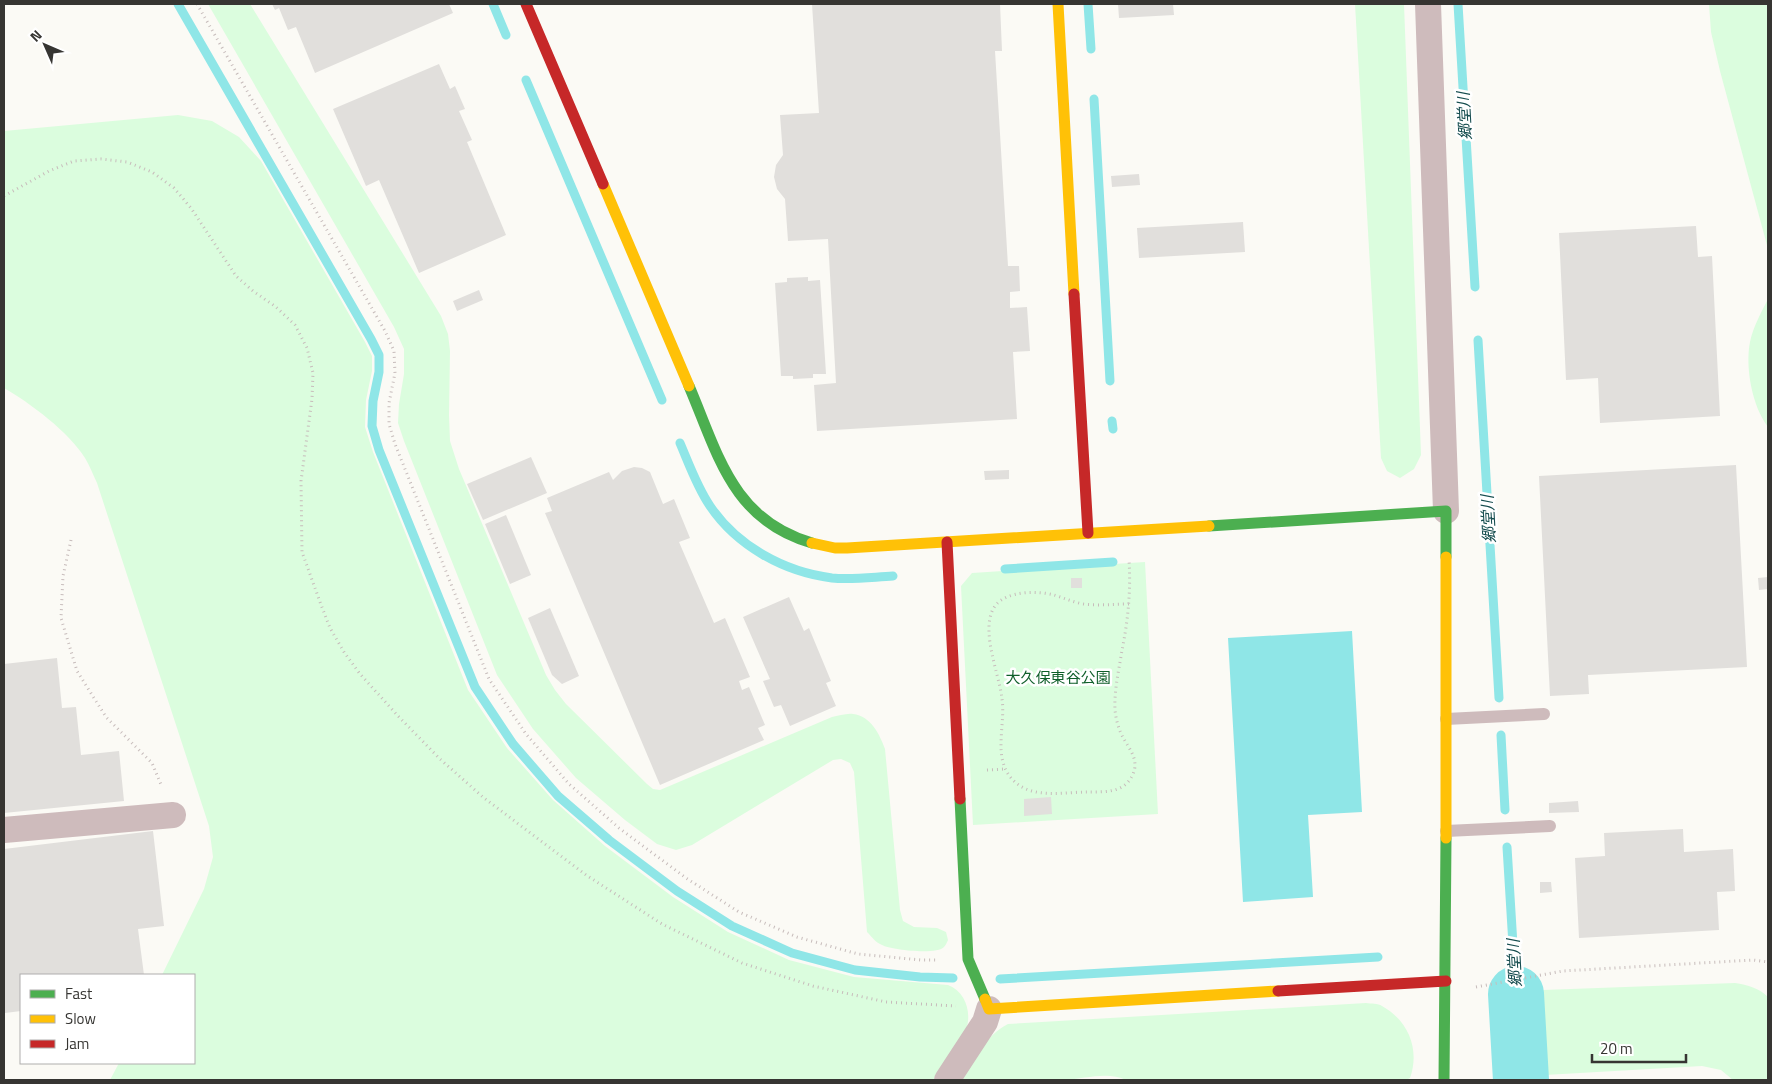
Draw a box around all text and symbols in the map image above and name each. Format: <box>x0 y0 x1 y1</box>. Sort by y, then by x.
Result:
north arrow <box>20 20 70 70</box>
text: N <box>25 25 46 46</box>
water label: 郷堂川 <box>1451 89 1477 141</box>
water label: 郷堂川 <box>1475 492 1501 544</box>
park label: 大久保東谷公園 <box>1005 666 1111 689</box>
water label: 郷堂川 <box>1501 936 1527 988</box>
legend <box>20 974 195 1064</box>
text: Fast <box>65 982 93 1005</box>
text: Slow <box>65 1007 96 1030</box>
text: Jam <box>65 1032 89 1055</box>
scale bar <box>1592 1032 1686 1064</box>
text: 20 m <box>1600 1037 1633 1060</box>

